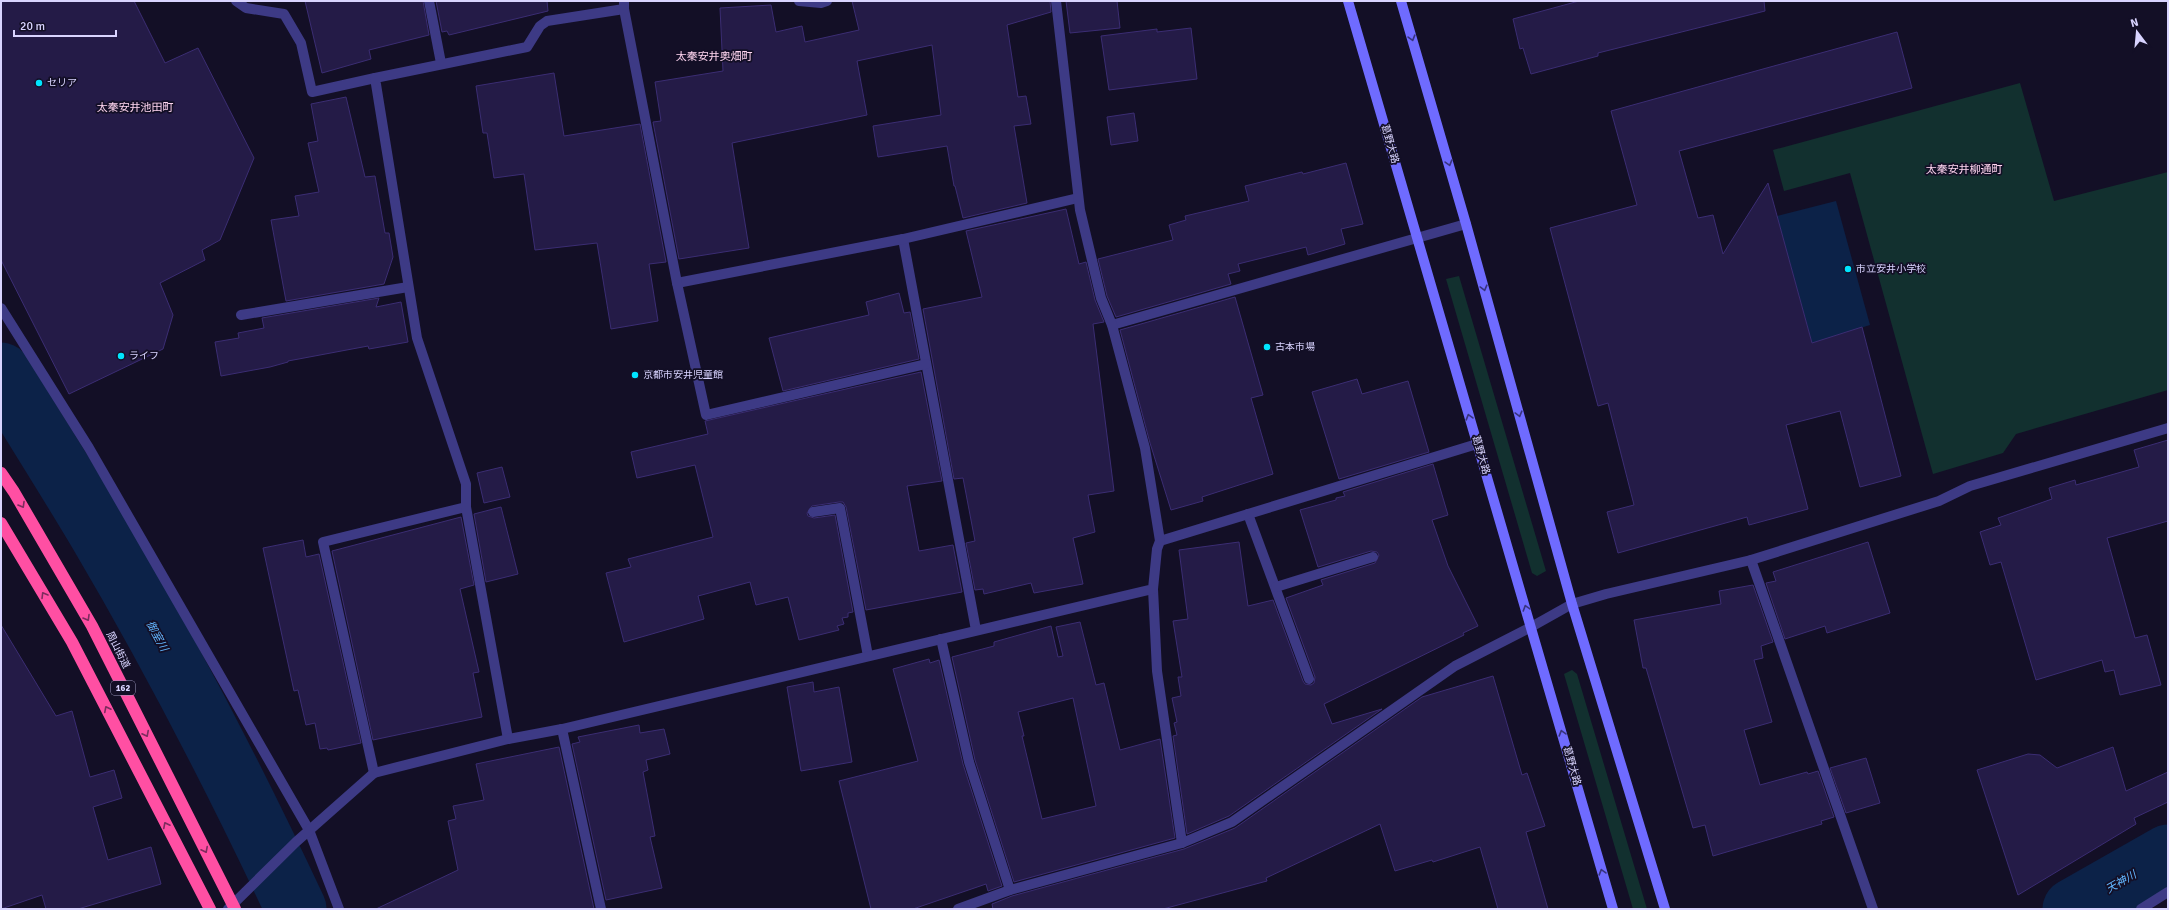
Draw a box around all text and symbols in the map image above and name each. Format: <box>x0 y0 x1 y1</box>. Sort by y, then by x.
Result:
scale bar <box>14 12 116 38</box>
north arrow <box>2117 12 2157 52</box>
text: N <box>2129 16 2140 30</box>
text: 20 m <box>20 19 45 34</box>
one-way arrow <box>1407 35 1416 42</box>
district label: 太秦安井奥畑町 <box>676 50 753 63</box>
place label: セリア <box>47 77 77 89</box>
marker: セリア <box>34 78 44 88</box>
district label: 太秦安井池田町 <box>97 101 174 114</box>
street label: 葛野大路 <box>1379 123 1401 165</box>
one-way arrow <box>1444 159 1453 166</box>
district label: 太秦安井柳通町 <box>1926 163 2003 176</box>
place label: 市立安井小学校 <box>1856 263 1926 275</box>
marker: 市立安井小学校 <box>1843 264 1853 274</box>
one-way arrow <box>1479 284 1488 291</box>
place label: 古本市場 <box>1275 341 1315 353</box>
marker: 古本市場 <box>1262 342 1272 352</box>
place label: ライフ <box>129 350 159 362</box>
marker: ライフ <box>116 351 126 361</box>
place label: 京都市安井児童館 <box>643 369 723 381</box>
marker: 京都市安井児童館 <box>630 370 640 380</box>
one-way arrow <box>1514 410 1523 417</box>
one-way arrow <box>1465 413 1474 420</box>
street label: 葛野大路 <box>1470 434 1492 476</box>
one-way arrow <box>18 501 25 508</box>
one-way arrow <box>42 592 49 599</box>
one-way arrow <box>1522 605 1531 612</box>
one-way arrow <box>83 614 90 621</box>
water label: 御室川 <box>143 618 171 654</box>
street label: 周山街道 <box>104 629 132 671</box>
road number: 162 <box>111 681 135 695</box>
one-way arrow <box>104 706 112 713</box>
one-way arrow <box>142 729 149 737</box>
one-way arrow <box>1558 730 1567 737</box>
street label: 葛野大路 <box>1561 745 1583 787</box>
one-way arrow <box>163 822 171 829</box>
one-way arrow <box>200 845 208 853</box>
one-way arrow <box>1598 868 1607 875</box>
water label: 天神川 <box>2103 868 2139 896</box>

